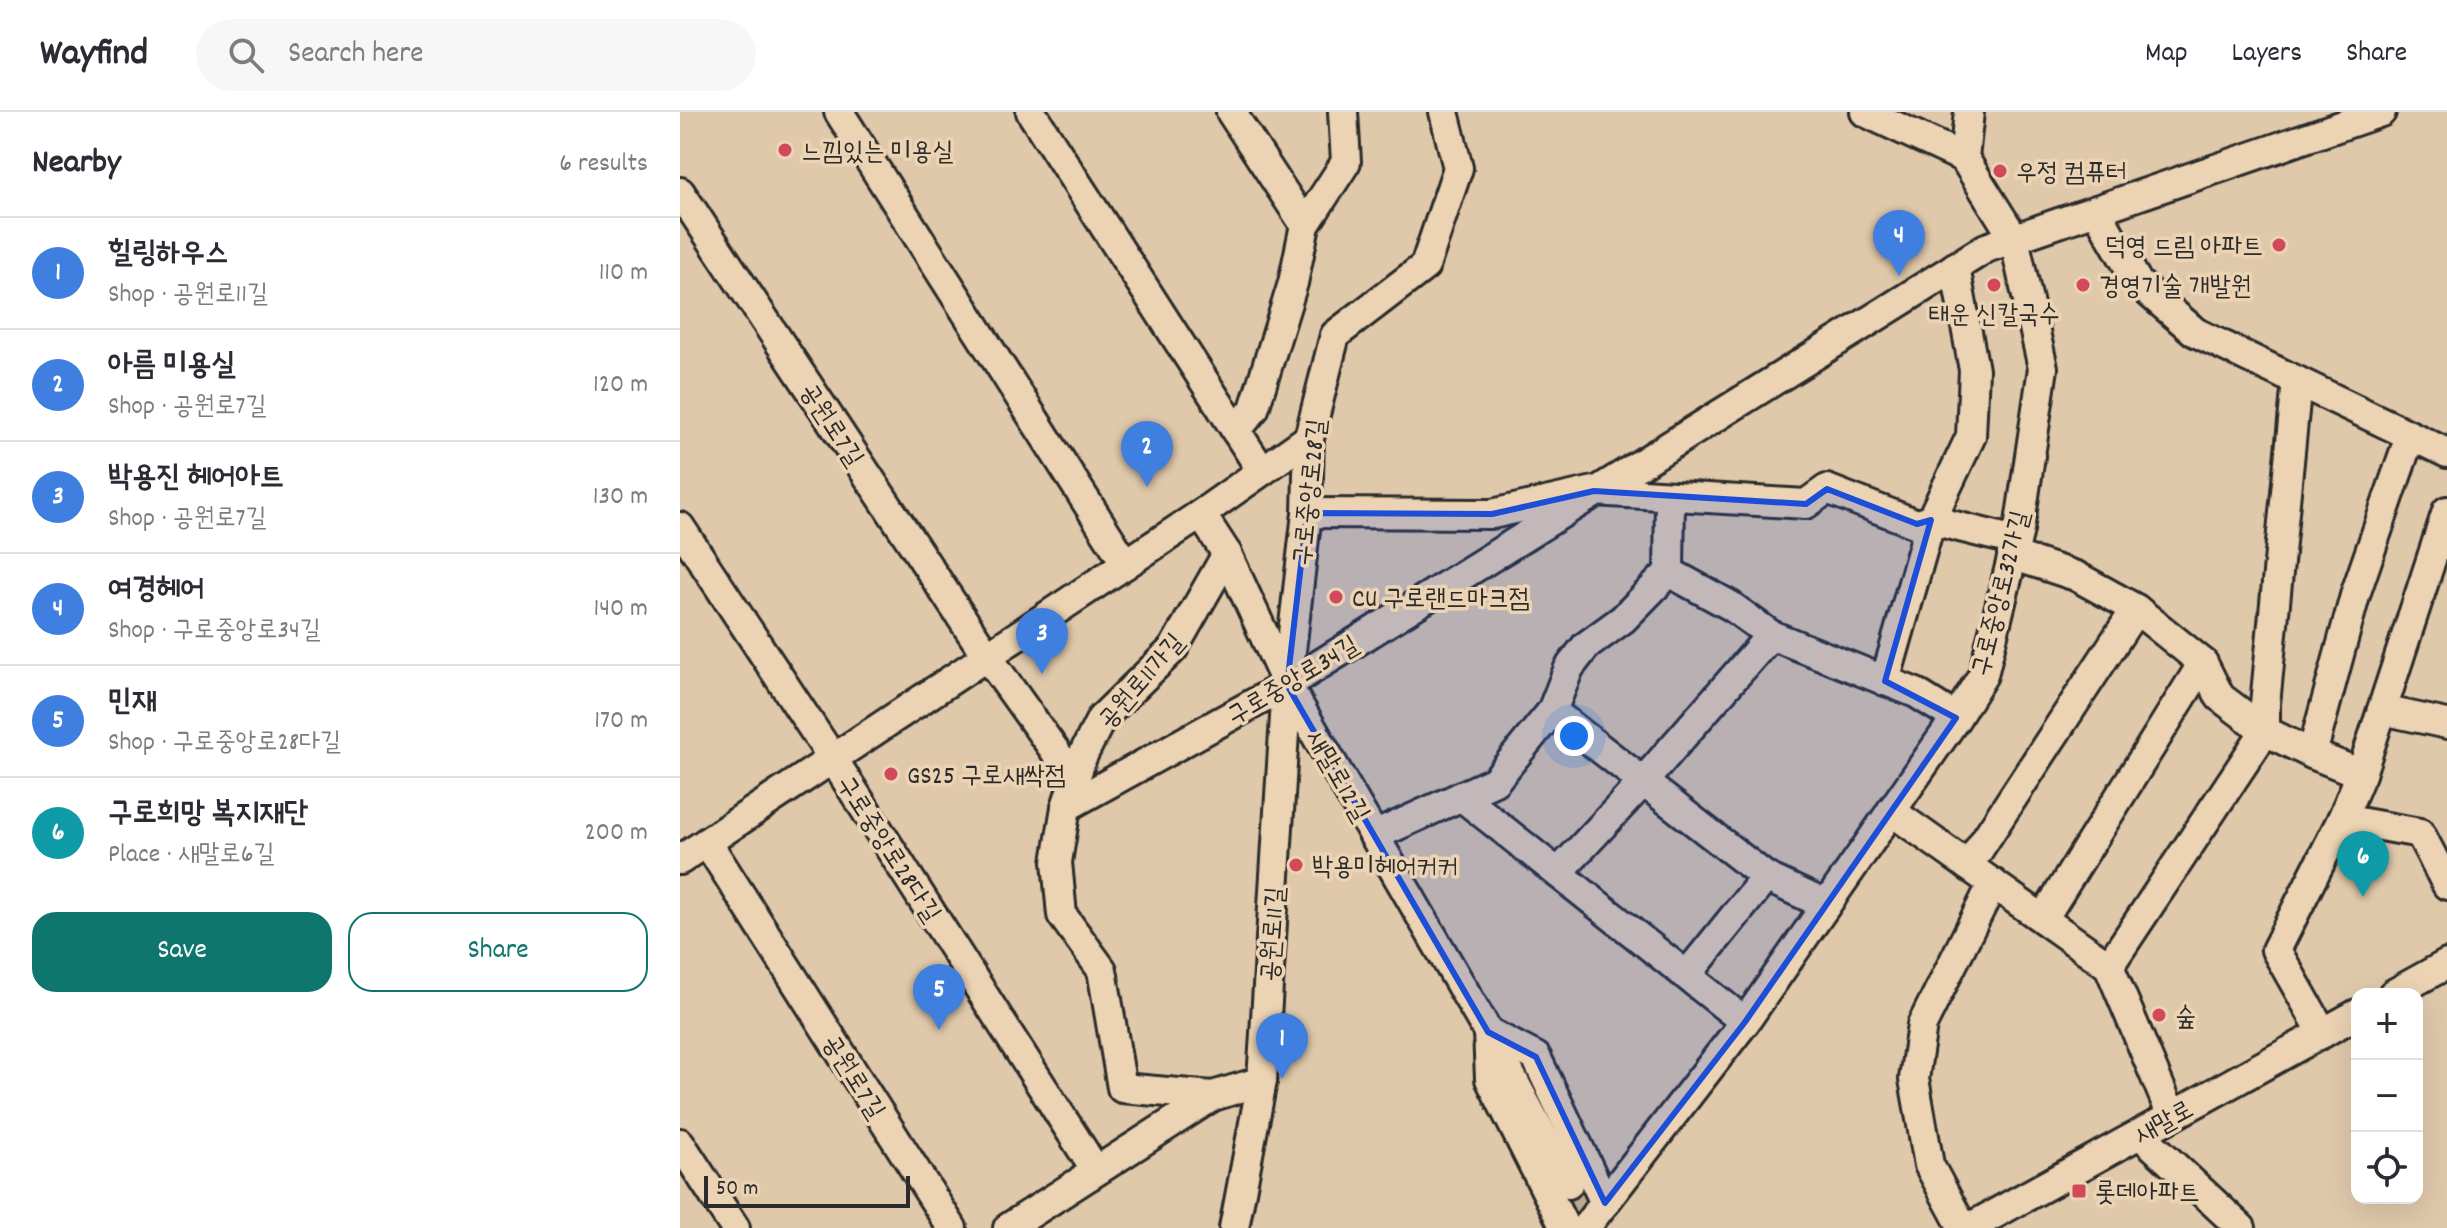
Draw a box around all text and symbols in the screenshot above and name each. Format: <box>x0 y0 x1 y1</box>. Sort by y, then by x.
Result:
search box <box>196 19 756 91</box>
text: Wayfind <box>40 28 148 83</box>
icon: search <box>224 33 268 77</box>
text: Search here <box>288 34 424 77</box>
text: Map <box>2145 35 2188 75</box>
text: Layers <box>2232 35 2302 75</box>
text: Share <box>2346 35 2407 75</box>
place label: 느낌있는 미용실 <box>801 135 953 172</box>
text: Nearby <box>32 140 121 189</box>
marker: 느낌있는 미용실 <box>776 141 794 159</box>
text: 6 results <box>559 146 648 183</box>
place label: 우정 컴퓨터 <box>2016 156 2127 193</box>
marker: 우정 컴퓨터 <box>1991 162 2009 180</box>
pin: 4 <box>1873 210 1925 276</box>
place label: 덕영 드림 아파트 <box>2105 230 2263 267</box>
text: 힐링하우스 <box>108 234 229 277</box>
marker: 덕영 드림 아파트 <box>2270 236 2288 254</box>
text: 1 <box>55 255 61 292</box>
text: 110 m <box>599 255 648 292</box>
place label: 경영기술 개발원 <box>2099 270 2251 307</box>
marker: 태운 신칼국수 <box>1985 276 2003 294</box>
marker: 경영기술 개발원 <box>2074 276 2092 294</box>
text: Shop · 공원로11길 <box>108 277 268 314</box>
place label: 태운 신칼국수 <box>1928 298 2060 335</box>
text: 아름 미용실 <box>108 346 236 389</box>
text: 2 <box>52 367 64 404</box>
text: 120 m <box>593 367 648 404</box>
street label: 공원로7길 <box>789 377 871 475</box>
text: Shop · 공원로7길 <box>108 389 266 426</box>
street label: 구로중앙로28길 <box>1285 417 1338 568</box>
pin: 2 <box>1121 421 1173 487</box>
text: 박용진 헤어아트 <box>108 458 284 501</box>
text: 3 <box>52 479 64 516</box>
text: 130 m <box>593 479 648 516</box>
text: Shop · 공원로7길 <box>108 501 266 538</box>
street label: 구로중앙로32가길 <box>1964 507 2041 680</box>
text: 여경헤어 <box>108 570 205 613</box>
place label: CU 구로랜드마크점 <box>1352 582 1530 619</box>
marker: CU 구로랜드마크점 <box>1327 588 1345 606</box>
text: 4 <box>53 591 63 628</box>
text: 140 m <box>594 591 648 628</box>
pin: 3 <box>1016 608 1068 674</box>
text: Shop · 구로중앙로34길 <box>108 613 321 650</box>
street label: 공원로11가길 <box>1091 626 1195 738</box>
street label: 구로중앙로34길 <box>1221 628 1367 736</box>
text: 민재 <box>108 682 156 725</box>
text: 5 <box>52 703 64 740</box>
text: 170 m <box>594 703 648 740</box>
your location <box>1554 716 1594 756</box>
street label: 새말로12길 <box>1295 724 1377 830</box>
text: Shop · 구로중앙로28다길 <box>108 725 341 762</box>
place label: GS25 구로새싹점 <box>907 759 1066 796</box>
marker: GS25 구로새싹점 <box>882 765 900 783</box>
street label: 구로중앙로28다길 <box>826 769 948 931</box>
text: 구로희망 복지재단 <box>108 794 308 837</box>
text: 6 <box>52 815 64 852</box>
text: 200 m <box>584 815 648 852</box>
pin: 6 <box>2337 831 2389 897</box>
text: Place · 새말로6길 <box>108 837 274 874</box>
place label: 박용미헤어커커 <box>1312 850 1458 887</box>
marker: 박용미헤어커커 <box>1287 856 1305 874</box>
street label: 공원로11길 <box>1253 885 1296 983</box>
button: Save <box>32 912 332 992</box>
button: Share <box>348 912 648 992</box>
pin: 5 <box>913 964 965 1030</box>
map controls <box>2351 988 2423 1204</box>
button: + <box>2351 988 2423 1060</box>
place label: 숲 <box>2175 1000 2196 1037</box>
marker: 숲 <box>2150 1006 2168 1024</box>
pin: 1 <box>1256 1013 1308 1079</box>
street label: 공원로7길 <box>812 1028 893 1127</box>
button: − <box>2351 1060 2423 1132</box>
street label: 새말로 <box>2128 1093 2201 1155</box>
button: locate <box>2351 1132 2423 1204</box>
scale bar <box>704 1172 910 1208</box>
text: 50 m <box>716 1174 758 1205</box>
place label: 롯데아파트 <box>2095 1176 2200 1213</box>
marker: 롯데아파트 <box>2070 1182 2088 1200</box>

